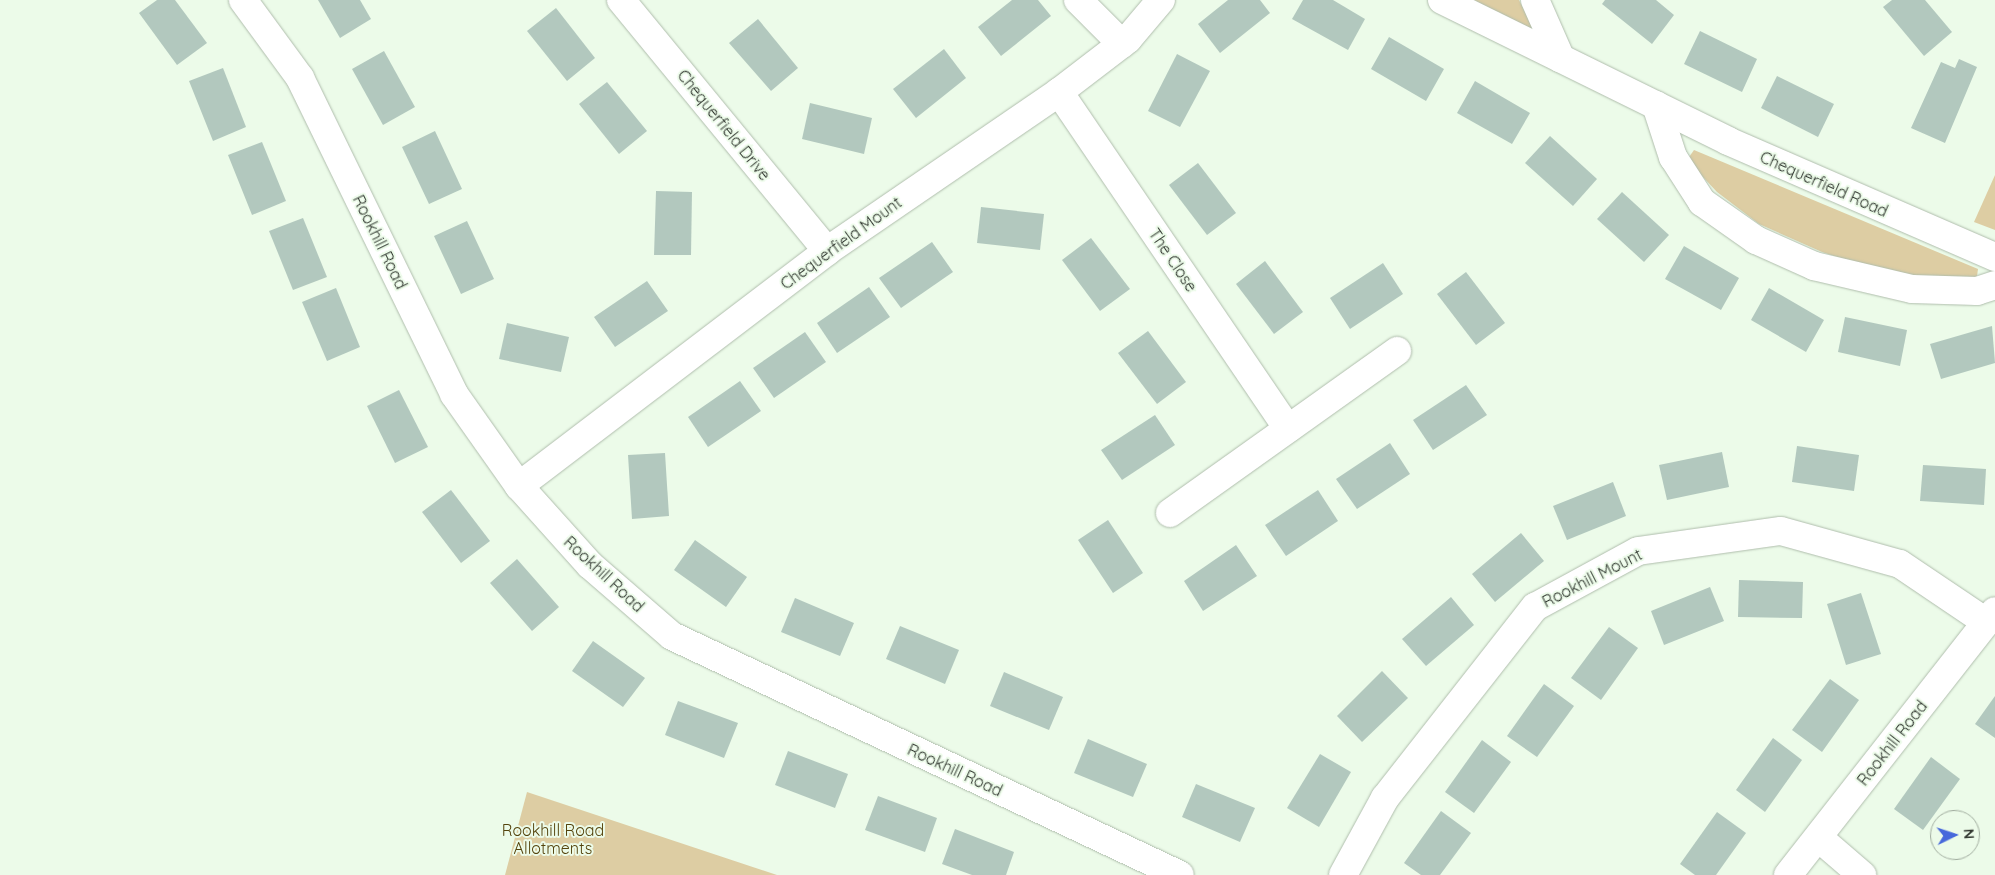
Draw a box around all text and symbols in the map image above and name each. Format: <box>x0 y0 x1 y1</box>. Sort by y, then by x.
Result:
street label: Chequerfield Drive <box>673 66 775 184</box>
street label: Chequerfield Road <box>1757 147 1891 221</box>
street label: Rookhill Road <box>349 192 411 292</box>
street label: Chequerfield Mount <box>777 193 905 293</box>
street label: The Close <box>1145 225 1201 295</box>
street label: Rookhill Road <box>560 532 648 616</box>
street label: Rookhill Mount <box>1539 545 1645 611</box>
street label: Rookhill Road <box>1853 697 1931 789</box>
street label: Rookhill Road <box>905 740 1005 800</box>
north arrow <box>1930 810 1980 860</box>
park label: Rookhill Road Allotments <box>502 820 604 858</box>
text: N <box>1960 828 1978 840</box>

